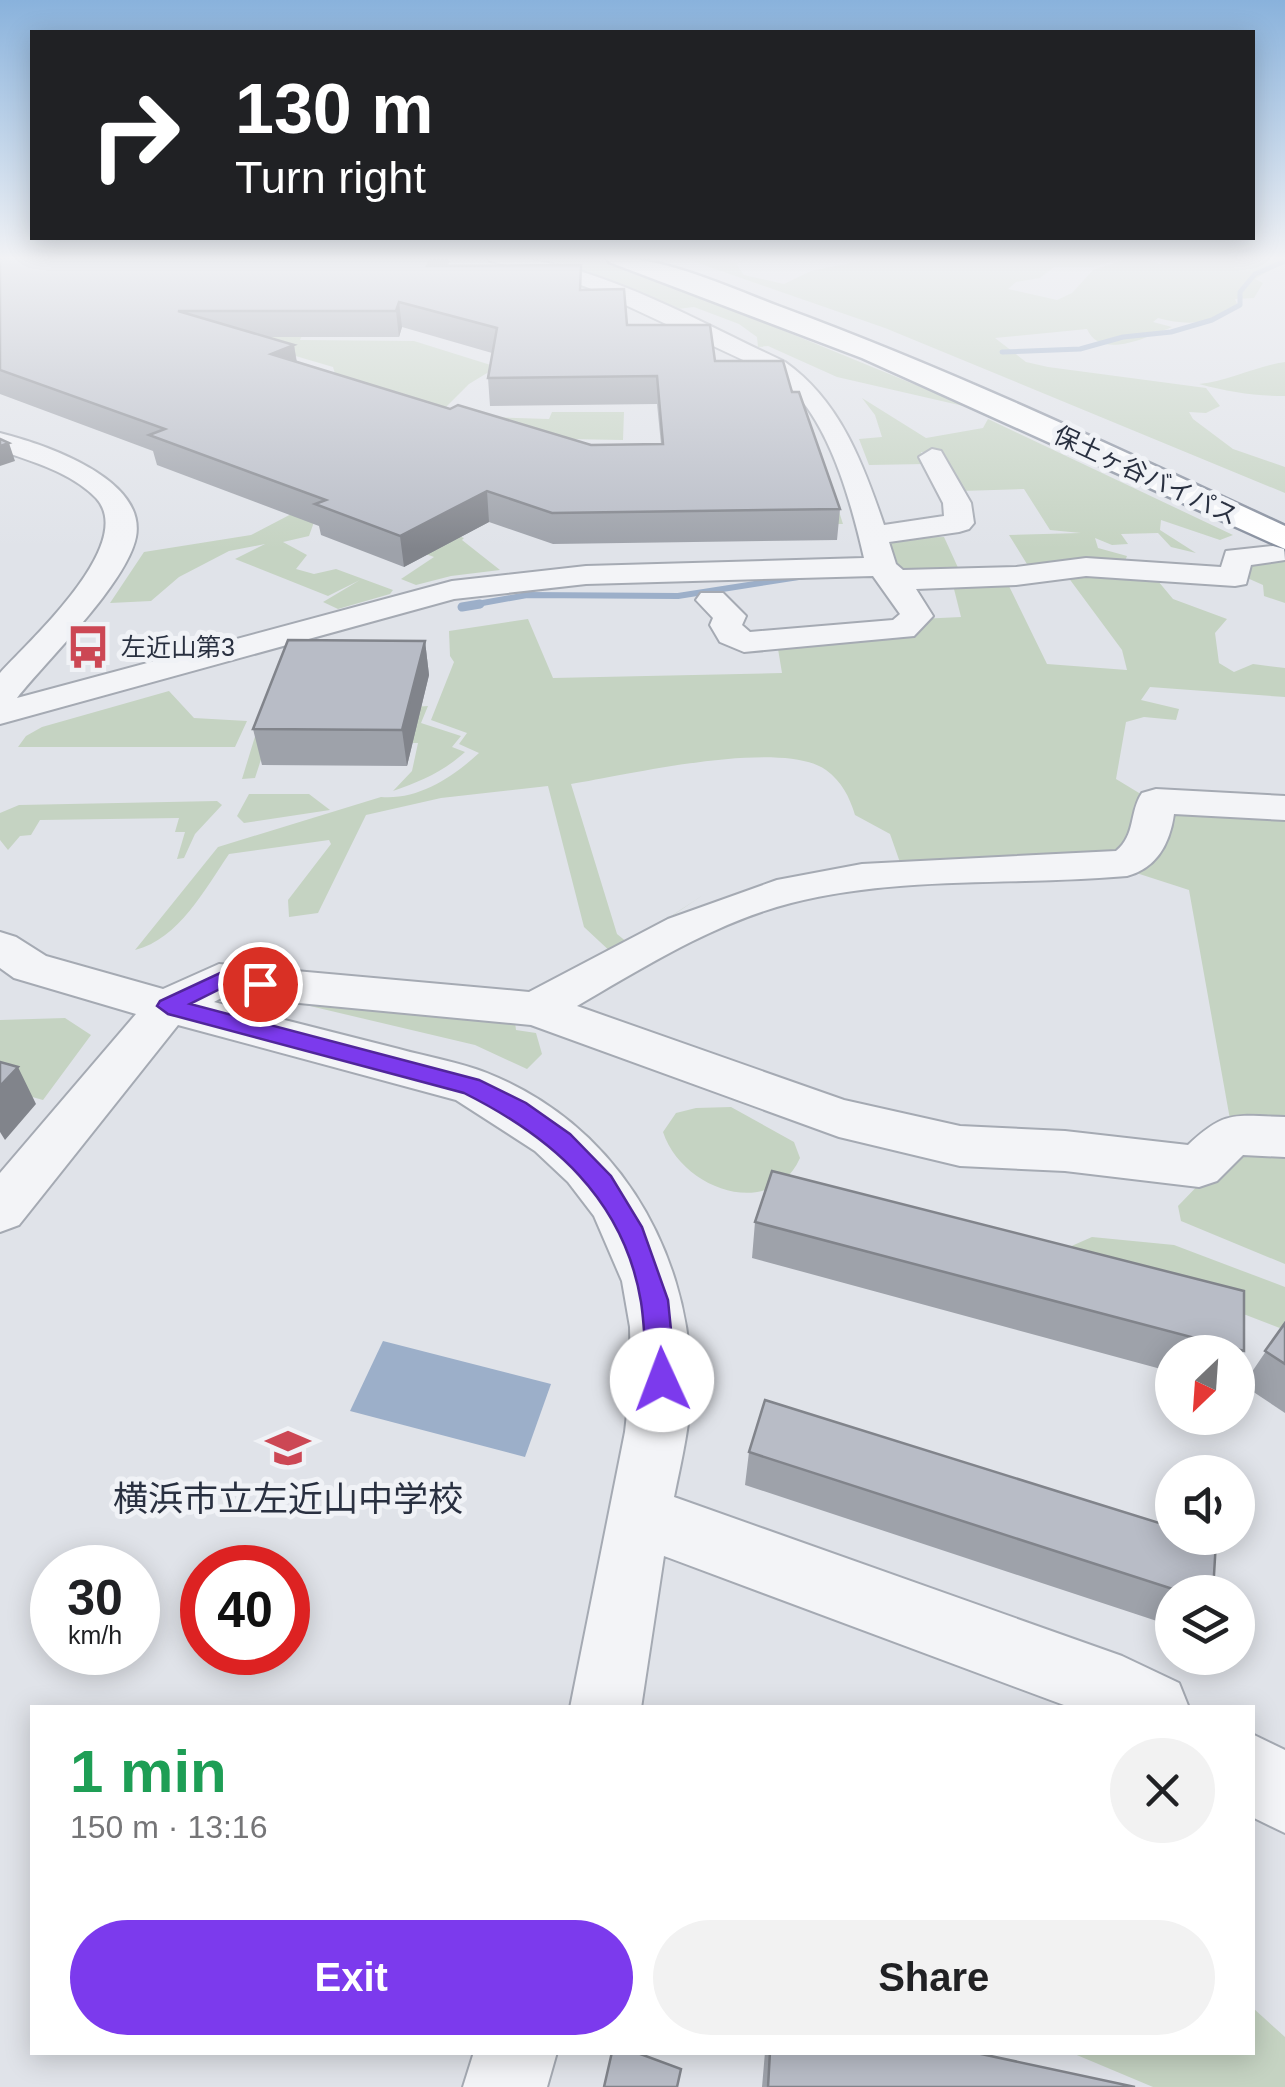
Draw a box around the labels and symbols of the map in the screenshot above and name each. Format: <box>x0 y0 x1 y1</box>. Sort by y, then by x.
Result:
street label: 保土ヶ谷バイパス <box>1050 420 1242 530</box>
bus stop icon: 左近山第3 <box>64 623 112 671</box>
place label: 左近山第3 <box>121 633 235 661</box>
pin <box>218 942 303 1027</box>
position arrow <box>610 1328 714 1432</box>
north arrow <box>1155 1335 1255 1435</box>
school or university icon: 横浜市立左近山中学校 <box>264 1424 312 1472</box>
place label: 横浜市立左近山中学校 <box>113 1479 463 1518</box>
speed limit sign: 40 <box>180 1545 310 1675</box>

